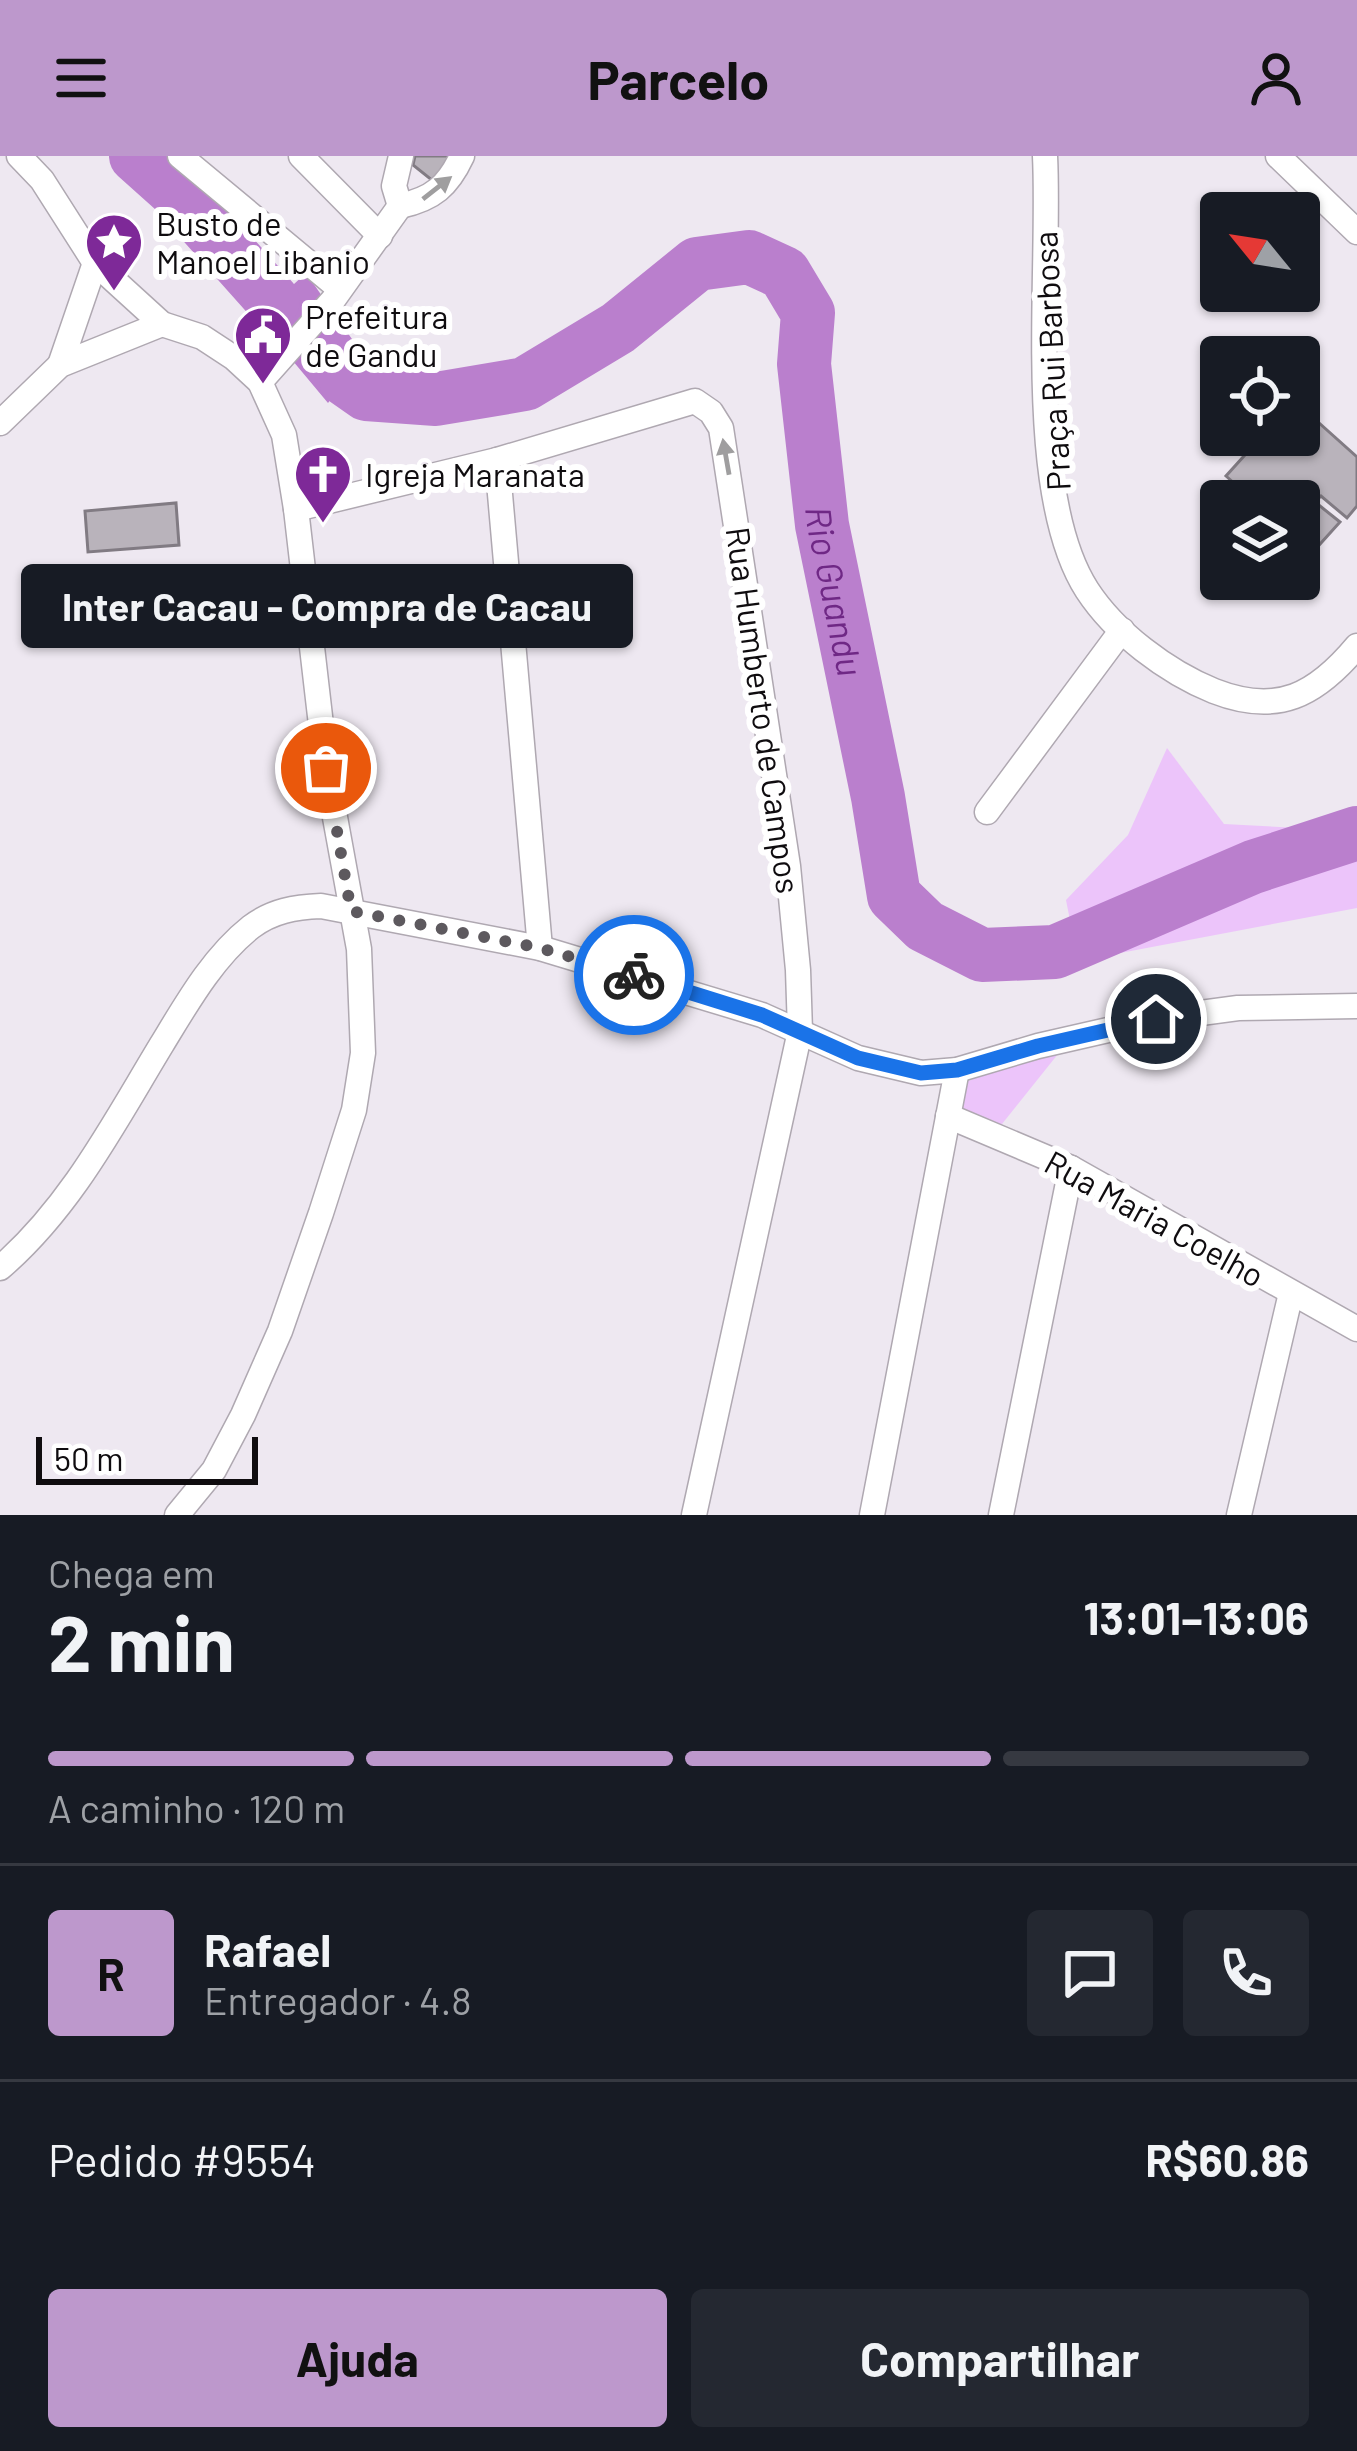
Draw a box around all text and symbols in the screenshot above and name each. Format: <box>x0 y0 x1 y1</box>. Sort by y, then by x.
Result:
icon: menu <box>48 45 114 111</box>
icon: person <box>1243 45 1309 111</box>
text: Parcelo <box>588 46 769 111</box>
one-way arrow <box>421 176 453 201</box>
north arrow <box>1200 192 1320 312</box>
map controls <box>1200 192 1320 600</box>
place label: Busto de Manoel Libanio <box>156 203 370 281</box>
place icon: Busto de Manoel Libanio <box>83 211 145 293</box>
street label: Praça Rui Barbosa <box>1024 230 1078 492</box>
place label: Prefeitura de Gandu <box>305 296 448 374</box>
public building icon: Prefeitura de Gandu <box>232 304 294 386</box>
button: locate <box>1200 336 1320 456</box>
one-way arrow <box>717 438 736 475</box>
church icon: Igreja Maranata <box>292 443 354 525</box>
place label: Igreja Maranata <box>365 454 585 494</box>
button: layers <box>1200 480 1320 600</box>
water label: Rio Guandu <box>799 504 874 679</box>
street label: Rua Humberto de Campos <box>718 524 810 896</box>
callout: Inter Cacau - Compra de Cacau <box>20 564 632 648</box>
text: Inter Cacau - Compra de Cacau <box>62 582 592 629</box>
pin <box>275 717 377 819</box>
icon: bag <box>293 735 359 801</box>
courier <box>574 915 694 1035</box>
icon: bike <box>601 942 667 1008</box>
pin <box>1105 968 1207 1070</box>
icon: home <box>1123 986 1189 1052</box>
street label: Rua Maria Coelho <box>1038 1141 1272 1295</box>
scale bar <box>36 1431 258 1484</box>
text: 50 m <box>54 1438 124 1478</box>
text: Chega em <box>48 1549 215 1596</box>
text: 13:01–13:06 <box>1083 1590 1309 1644</box>
text: 2 min <box>48 1594 235 1688</box>
text: A caminho · 120 m <box>48 1784 345 1831</box>
button: chat <box>1027 1910 1153 2036</box>
button: phone <box>1183 1910 1309 2036</box>
text: Rafael <box>204 1922 331 1976</box>
text: R <box>97 1946 125 2000</box>
text: Entregador · 4.8 <box>204 1976 472 2023</box>
text: Pedido #9554 <box>48 2132 316 2186</box>
text: R$60.86 <box>1145 2132 1309 2186</box>
button: Ajuda <box>48 2289 667 2427</box>
button: Compartilhar <box>691 2289 1309 2427</box>

